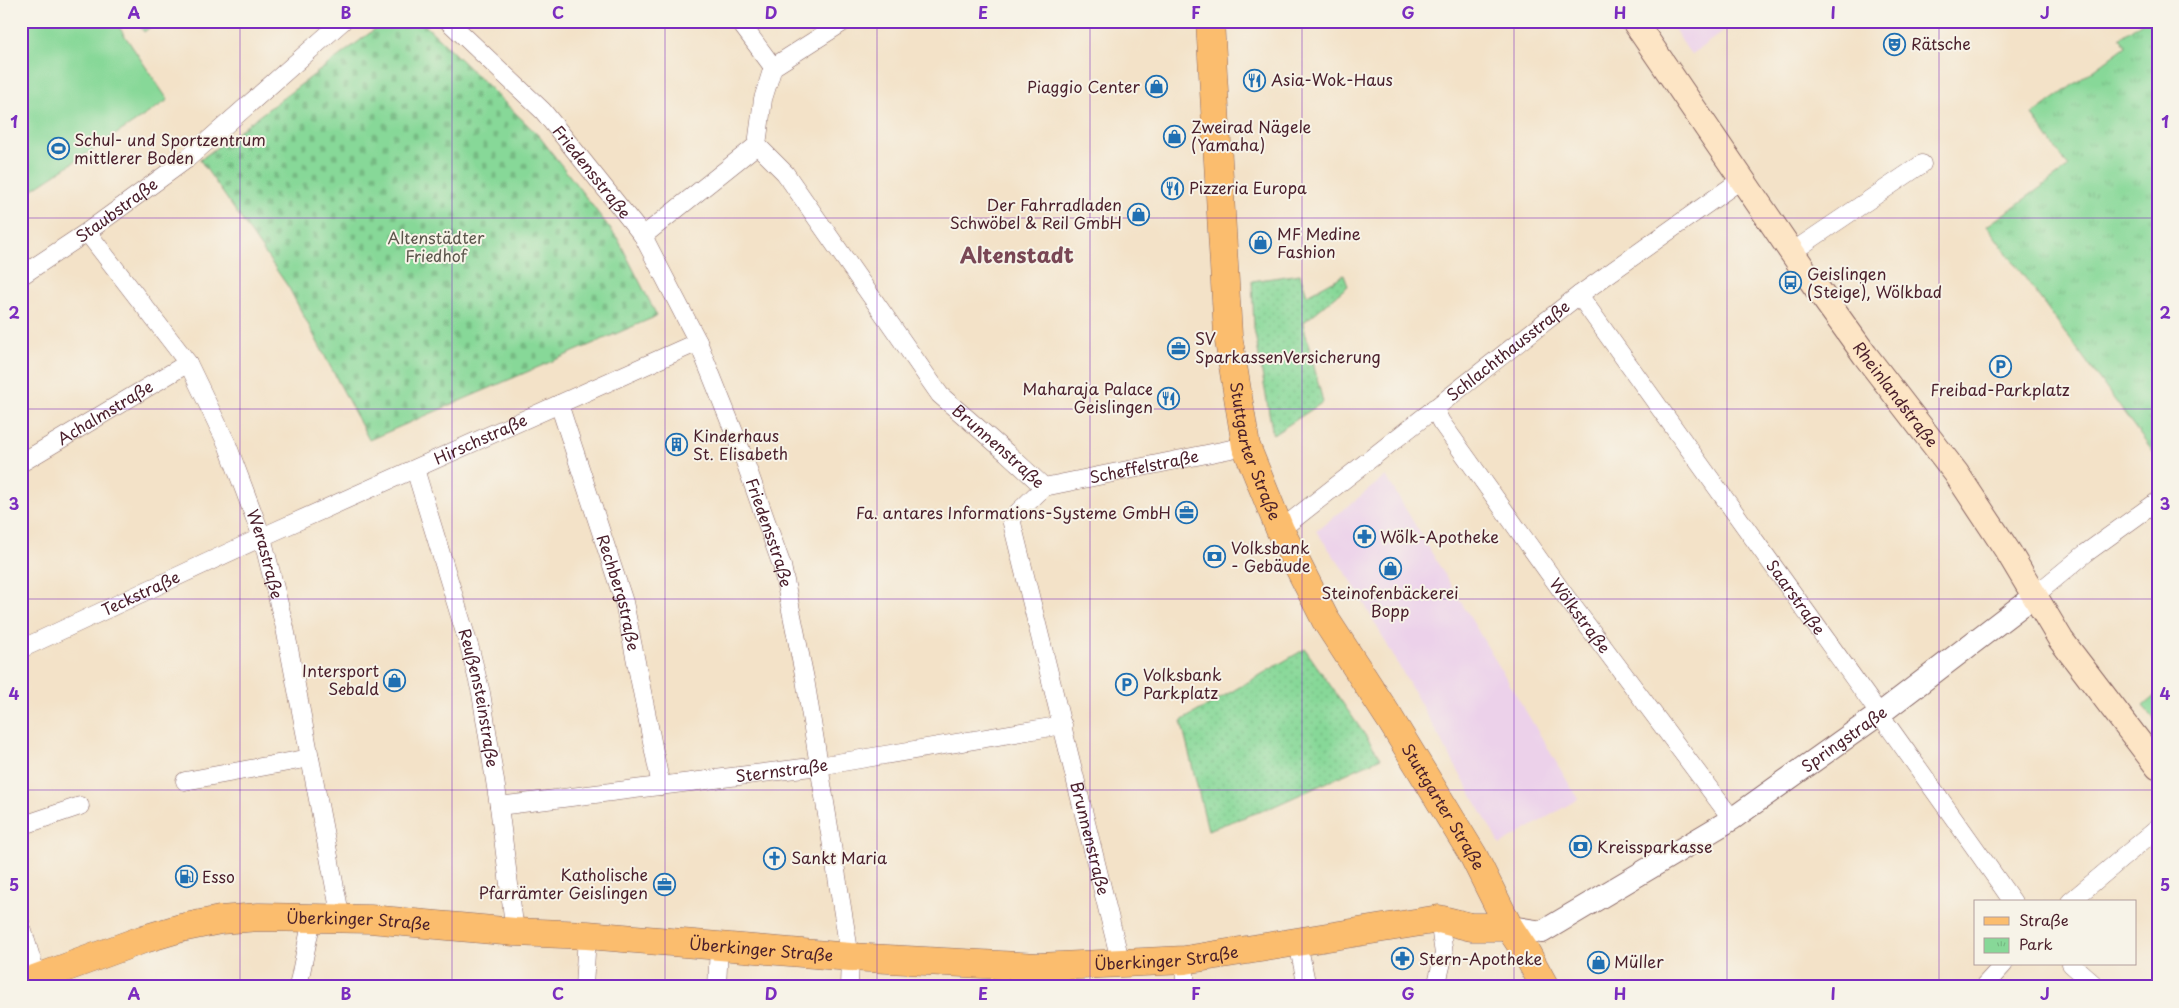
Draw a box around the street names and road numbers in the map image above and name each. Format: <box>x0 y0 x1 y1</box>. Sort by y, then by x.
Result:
street label: Friedensstraße <box>548 119 638 223</box>
street label: Staubstraße <box>70 171 162 248</box>
street label: Schlachthausstraße <box>1440 294 1574 406</box>
street label: Rheinlandstraße <box>1848 336 1945 452</box>
street label: Achalmstraße <box>52 374 157 450</box>
street label: Stuttgarter Straße <box>1225 380 1288 524</box>
street label: Brunnenstraße <box>948 398 1051 493</box>
street label: Hirschstraße <box>429 407 531 470</box>
street label: Scheffelstraße <box>1087 443 1201 489</box>
street label: Friedensstraße <box>741 474 799 589</box>
street label: Werastraße <box>242 506 290 601</box>
street label: Rechbergstraße <box>592 531 647 653</box>
street label: Saarstraße <box>1761 554 1832 639</box>
street label: Teckstraße <box>97 564 183 621</box>
street label: Wölkstraße <box>1545 572 1617 658</box>
street label: Reußensteinstraße <box>453 625 506 769</box>
street label: Springstraße <box>1796 700 1892 777</box>
street label: Stuttgarter Straße <box>1396 738 1491 874</box>
street label: Sternstraße <box>734 752 830 787</box>
street label: Brunnenstraße <box>1065 779 1117 898</box>
street label: Überkinger Straße <box>286 904 432 935</box>
street label: Überkinger Straße <box>688 931 834 967</box>
street label: Überkinger Straße <box>1094 939 1240 975</box>

